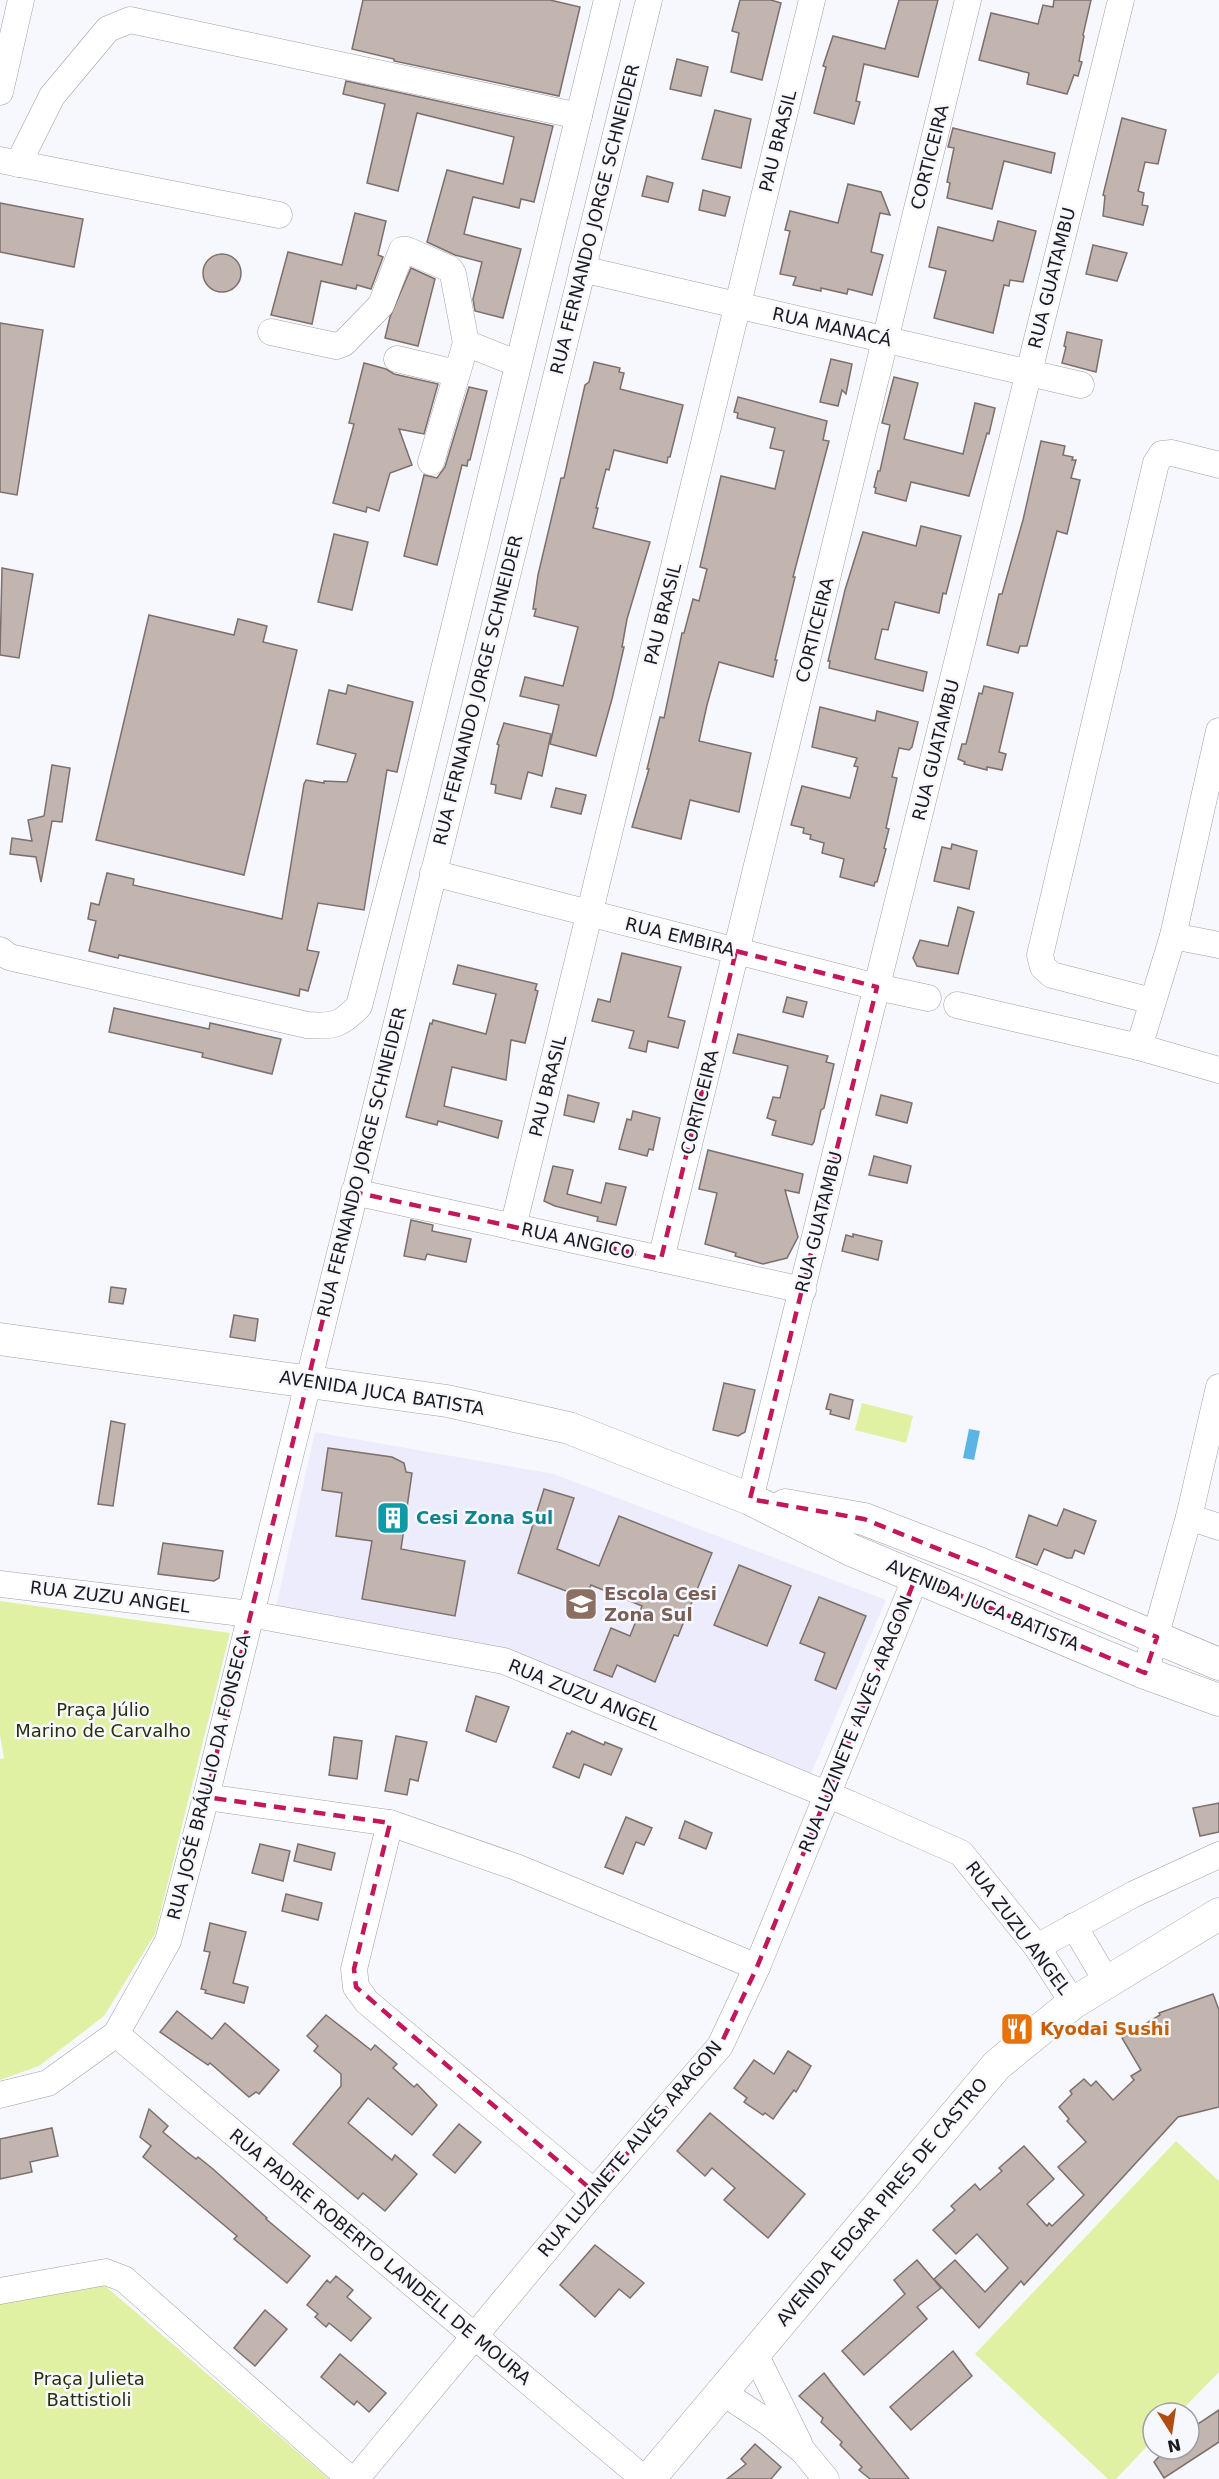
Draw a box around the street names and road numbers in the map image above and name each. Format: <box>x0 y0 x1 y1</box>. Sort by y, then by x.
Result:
street label: RUA FERNANDO JORGE SCHNEIDER <box>546 61 643 376</box>
street label: PAU BRASIL <box>755 88 800 194</box>
street label: CORTICEIRA <box>906 101 953 212</box>
street label: RUA GUATAMBU <box>1024 205 1079 351</box>
street label: RUA MANACÁ <box>770 303 895 351</box>
street label: RUA FERNANDO JORGE SCHNEIDER <box>429 532 526 847</box>
street label: PAU BRASIL <box>640 561 685 667</box>
street label: CORTICEIRA <box>791 574 838 685</box>
street label: RUA GUATAMBU <box>908 677 963 823</box>
street label: RUA EMBIRA <box>623 913 738 960</box>
street label: RUA FERNANDO JORGE SCHNEIDER <box>313 1004 410 1319</box>
street label: PAU BRASIL <box>525 1033 570 1139</box>
street label: CORTICEIRA <box>676 1046 723 1157</box>
street label: RUA GUATAMBU <box>791 1149 846 1295</box>
street label: RUA ANGICO <box>519 1218 637 1263</box>
street label: AVENIDA JUCA BATISTA <box>278 1366 487 1419</box>
street label: AVENIDA JUCA BATISTA <box>884 1554 1083 1655</box>
street label: RUA ZUZU ANGEL <box>29 1576 191 1617</box>
street label: RUA LUZINETE ALVES ARAGON <box>794 1592 917 1855</box>
street label: RUA JOSÉ BRÁULIO DA FONSECA <box>163 1631 254 1922</box>
street label: RUA ZUZU ANGEL <box>505 1655 663 1734</box>
street label: RUA ZUZU ANGEL <box>961 1857 1075 1998</box>
street label: RUA LUZINETE ALVES ARAGON <box>533 2037 726 2261</box>
street label: AVENIDA EDGAR PIRES DE CASTRO <box>772 2073 992 2330</box>
street label: RUA PADRE ROBERTO LANDELL DE MOURA <box>225 2124 536 2389</box>

